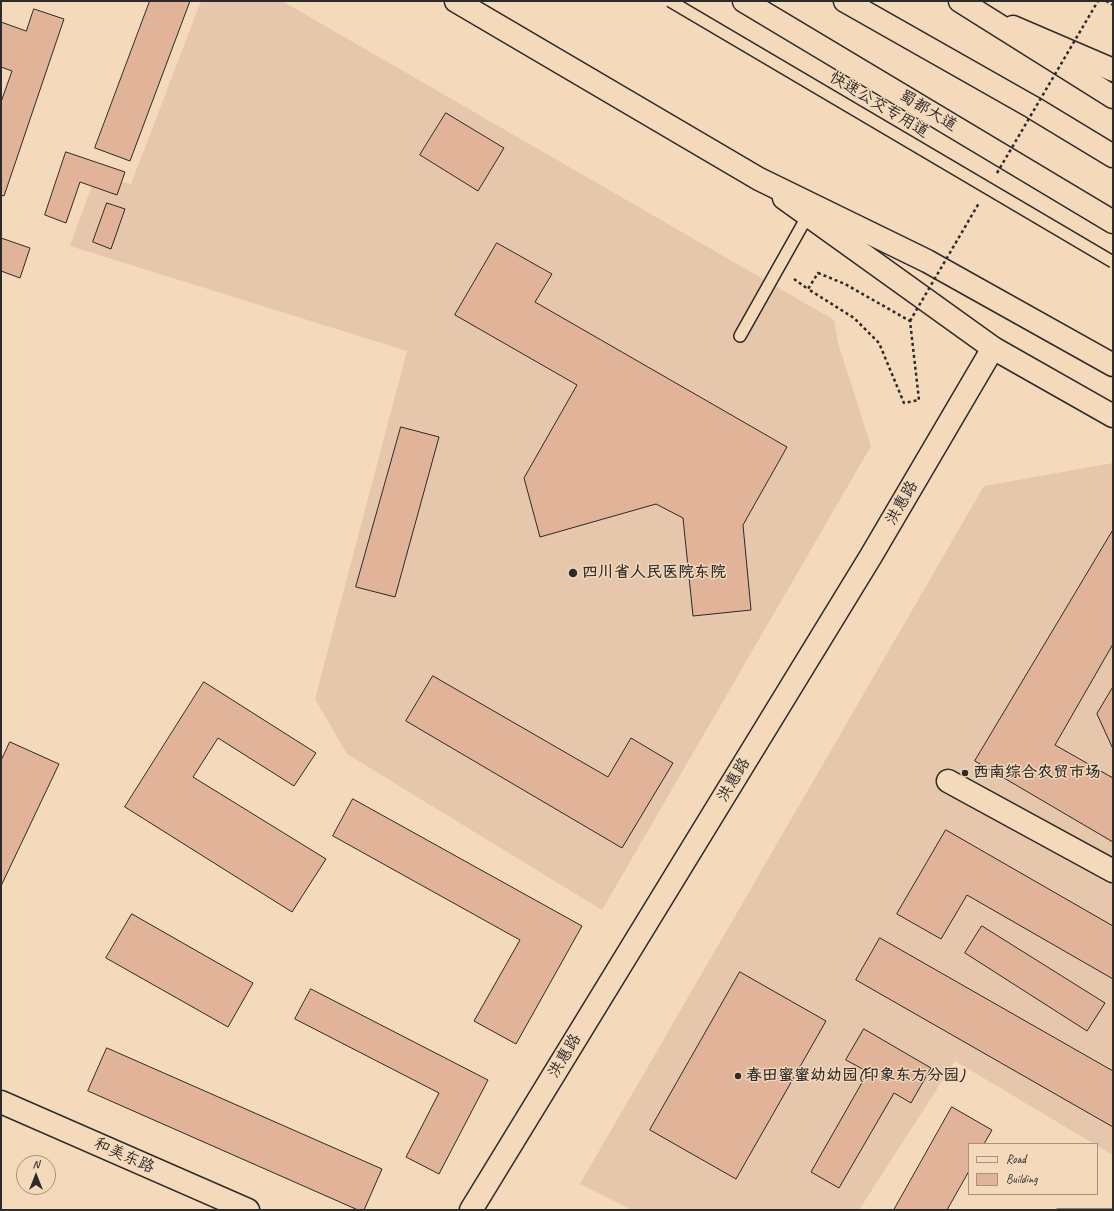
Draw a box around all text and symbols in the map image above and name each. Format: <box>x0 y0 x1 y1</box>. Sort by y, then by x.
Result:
street label: 快速公交专用道 <box>826 68 932 142</box>
street label: 蜀都大道 <box>896 86 960 136</box>
street label: 洪惠路 <box>882 477 922 529</box>
place label: 四川省人民医院东院 <box>582 563 726 583</box>
marker: 四川省人民医院东院 <box>567 567 579 579</box>
street label: 洪惠路 <box>713 754 755 806</box>
place label: 西南综合农贸市场 <box>973 763 1101 783</box>
marker: 西南综合农贸市场 <box>960 768 970 778</box>
street label: 洪惠路 <box>544 1030 586 1082</box>
place label: 春田蜜蜜幼幼园(印象东方分园) <box>746 1066 965 1086</box>
marker: 春田蜜蜜幼幼园(印象东方分园) <box>733 1071 743 1081</box>
street label: 和美东路 <box>91 1134 157 1178</box>
legend <box>968 1143 1098 1195</box>
text: Road <box>1006 1151 1026 1167</box>
north arrow <box>16 1155 56 1195</box>
text: N <box>33 1157 39 1171</box>
text: Building <box>1006 1171 1038 1187</box>

